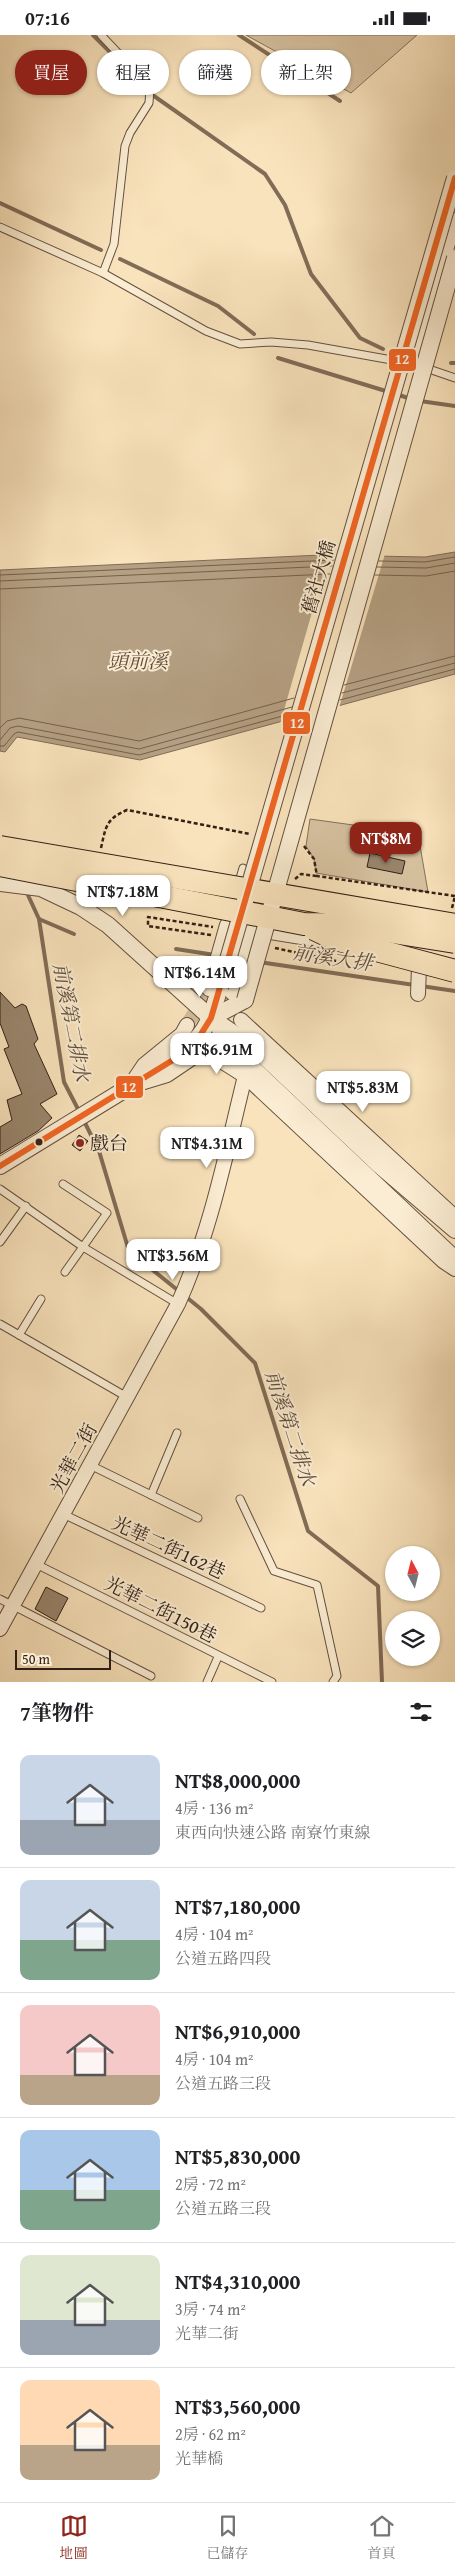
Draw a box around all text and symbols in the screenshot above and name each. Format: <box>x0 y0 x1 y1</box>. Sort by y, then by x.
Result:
text: 07:16 <box>25 4 70 32</box>
chip: 買屋 <box>15 50 87 95</box>
chip: 租屋 <box>97 50 169 95</box>
chip: 篩選 <box>179 50 251 95</box>
chip: 新上架 <box>261 50 351 95</box>
line badge: 12 <box>388 348 417 372</box>
text: 12 <box>395 349 409 369</box>
street label: 舊社大橋 <box>294 537 342 617</box>
water label: 頭前溪 <box>108 646 170 675</box>
line badge: 12 <box>282 711 311 735</box>
text: 12 <box>290 713 304 733</box>
pin: NT$8M <box>351 821 421 864</box>
text: NT$8M <box>361 826 411 850</box>
pin: NT$7.18M <box>71 875 175 917</box>
text: NT$7.18M <box>87 879 159 903</box>
water label: 前溪大排 <box>291 937 378 977</box>
pin: NT$6.14M <box>148 955 252 998</box>
water label: 前溪第二排水 <box>46 960 98 1086</box>
text: NT$6.14M <box>164 960 236 984</box>
pin: NT$6.91M <box>165 1033 269 1075</box>
text: NT$6.91M <box>181 1037 253 1061</box>
pin: NT$5.83M <box>311 1071 415 1113</box>
line badge: 12 <box>115 1075 144 1099</box>
text: NT$5.83M <box>327 1075 399 1099</box>
text: 12 <box>122 1077 136 1097</box>
pin: NT$4.31M <box>155 1127 259 1169</box>
place label: 戲台 <box>90 1129 128 1157</box>
text: NT$4.31M <box>171 1131 243 1155</box>
unlabelled marker <box>34 1137 44 1147</box>
marker: 戲台 <box>74 1137 86 1149</box>
pin: NT$3.56M <box>121 1239 225 1281</box>
text: NT$3.56M <box>137 1243 209 1267</box>
water label: 前溪第二排水 <box>259 1366 324 1491</box>
street label: 光華二街 <box>42 1418 104 1498</box>
street label: 光華二街162巷 <box>108 1508 230 1586</box>
north arrow <box>385 1546 440 1601</box>
map controls <box>385 1546 440 1666</box>
street label: 光華二街150巷 <box>100 1569 222 1649</box>
button: layers <box>385 1611 440 1666</box>
scale bar <box>15 1647 111 1670</box>
text: 50 m <box>22 1649 50 1669</box>
text: 7筆物件 <box>20 1697 94 1728</box>
icon: filters <box>407 1698 435 1726</box>
text: NT$8,000,000 <box>175 1765 300 1796</box>
icon: home <box>60 1775 120 1835</box>
text: 4房 · 136 m² <box>175 1796 254 1820</box>
text: 東西向快速公路 南寮竹東線 <box>175 1820 371 1844</box>
text: NT$7,180,000 <box>175 1891 300 1922</box>
icon: home <box>60 1900 120 1960</box>
text: 4房 · 104 m² <box>175 1922 254 1946</box>
text: 公道五路四段 <box>175 1946 271 1970</box>
text: NT$6,910,000 <box>175 2016 300 2047</box>
icon: home <box>60 2025 120 2085</box>
text: 4房 · 104 m² <box>175 2047 254 2071</box>
text: 公道五路三段 <box>175 2071 271 2095</box>
text: NT$5,830,000 <box>175 2141 300 2172</box>
icon: home <box>60 2150 120 2210</box>
text: 2房 · 72 m² <box>175 2172 246 2196</box>
text: 公道五路三段 <box>175 2196 271 2220</box>
text: NT$4,310,000 <box>175 2266 300 2297</box>
icon: home <box>60 2275 120 2335</box>
text: 3房 · 74 m² <box>175 2297 246 2321</box>
text: 光華二街 <box>175 2321 239 2345</box>
text: NT$3,560,000 <box>175 2391 300 2422</box>
icon: home <box>60 2400 120 2460</box>
text: 2房 · 62 m² <box>175 2422 246 2446</box>
text: 光華橋 <box>175 2446 223 2470</box>
tab: 地圖 <box>60 2512 88 2563</box>
tab: 已儲存 <box>207 2512 249 2563</box>
tab: 首頁 <box>368 2512 396 2563</box>

